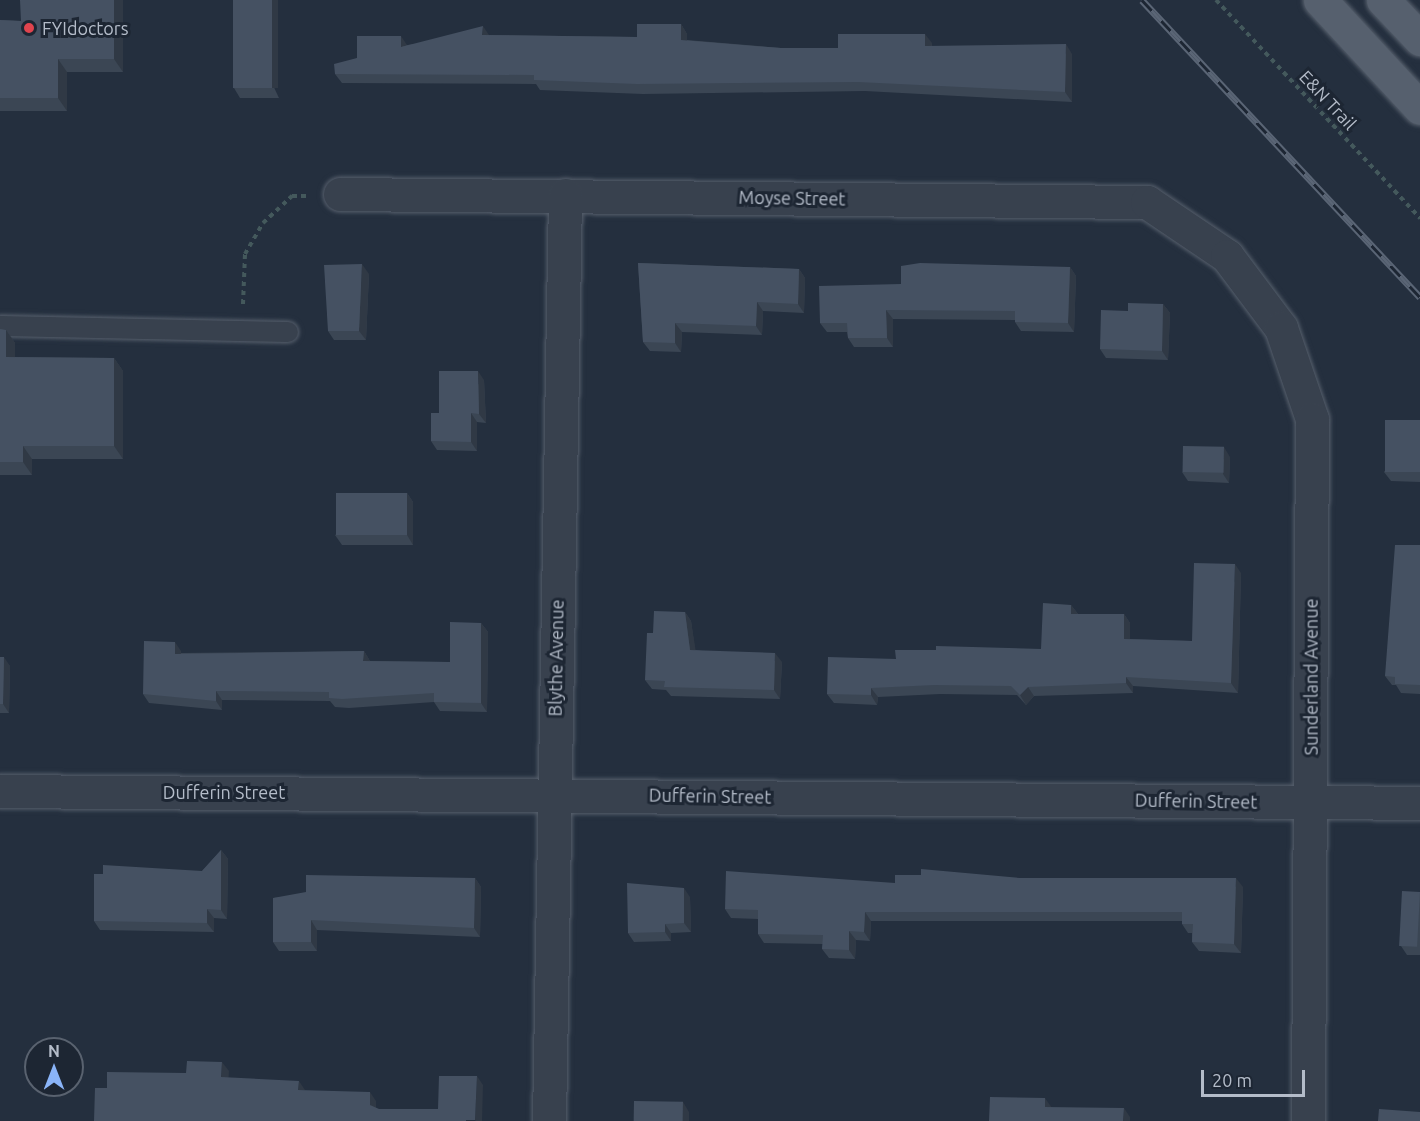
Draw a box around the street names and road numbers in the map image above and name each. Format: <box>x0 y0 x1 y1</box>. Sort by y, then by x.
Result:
street label: E&N Trail <box>1295 66 1361 134</box>
street label: Moyse Street <box>738 186 846 210</box>
street label: Blythe Avenue <box>544 599 568 717</box>
street label: Sunderland Avenue <box>1300 599 1322 755</box>
street label: Dufferin Street <box>163 781 285 803</box>
street label: Dufferin Street <box>649 784 771 808</box>
street label: Dufferin Street <box>1135 789 1257 813</box>

